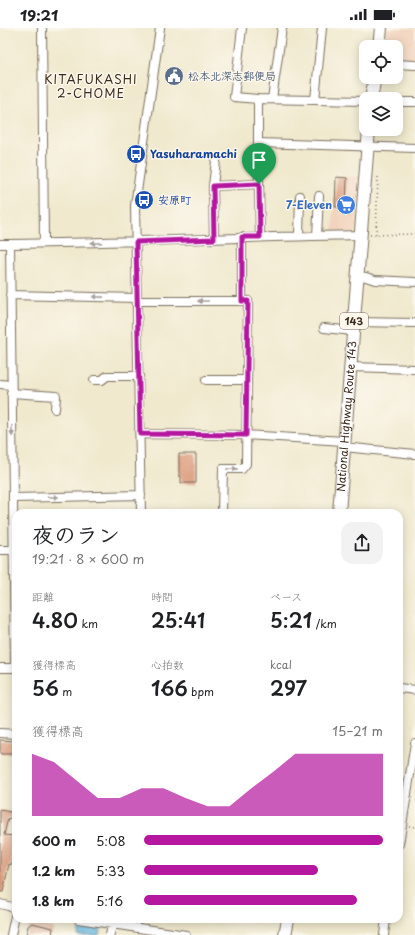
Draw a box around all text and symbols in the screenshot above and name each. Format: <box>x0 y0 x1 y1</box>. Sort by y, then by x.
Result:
text: 19:21 <box>20 3 58 26</box>
map controls <box>359 40 403 136</box>
button: locate <box>359 40 403 84</box>
public building icon: 松本北深志郵便局 <box>163 65 185 87</box>
place label: 松本北深志郵便局 <box>188 67 276 84</box>
district label: KITAFUKASHI 2-CHOME <box>44 70 138 102</box>
button: layers <box>359 92 403 136</box>
bus stop icon: Yasuharamachi <box>125 143 147 165</box>
pin <box>242 143 276 184</box>
place label: Yasuharamachi <box>150 145 238 162</box>
icon: arrive <box>248 149 270 171</box>
bus stop icon: 安原町 <box>133 189 155 211</box>
place label: 安原町 <box>158 191 192 208</box>
supermarket icon: 7-Eleven <box>335 194 357 216</box>
place label: 7-Eleven <box>286 196 332 213</box>
one-way arrow <box>89 240 102 246</box>
one-way arrow <box>92 293 104 300</box>
one-way arrow <box>196 298 209 304</box>
road number: 143 <box>340 313 368 329</box>
street label: National Highway Route 143 <box>332 340 360 492</box>
one-way arrow <box>9 425 15 438</box>
one-way arrow <box>226 466 239 472</box>
one-way arrow <box>47 494 60 500</box>
text: 夜のラン <box>32 517 120 550</box>
button: share <box>341 522 383 564</box>
text: 19:21 · 8 × 600 m <box>32 549 144 568</box>
text: 距離 <box>32 588 54 605</box>
text: 時間 <box>151 588 173 605</box>
text: ペース <box>270 588 302 605</box>
text: 4.80 <box>32 605 78 635</box>
text: 25:41 <box>151 605 205 635</box>
text: 5:21 <box>270 605 312 635</box>
text: km <box>78 615 98 632</box>
text: /km <box>312 615 337 632</box>
text: 獲得標高 <box>32 656 76 673</box>
text: 心拍数 <box>151 656 184 673</box>
text: kcal <box>270 656 292 673</box>
text: 56 <box>32 673 59 703</box>
text: 166 <box>151 673 188 703</box>
text: 297 <box>270 673 307 703</box>
text: m <box>59 683 72 700</box>
text: bpm <box>188 683 214 700</box>
text: 獲得標高 <box>32 721 84 740</box>
text: 15–21 m <box>332 721 383 740</box>
text: 600 m <box>32 831 76 850</box>
text: 5:08 <box>96 831 126 850</box>
text: 1.2 km <box>32 861 75 880</box>
text: 5:33 <box>96 861 125 880</box>
text: 1.8 km <box>32 891 74 910</box>
text: 5:16 <box>96 891 123 910</box>

